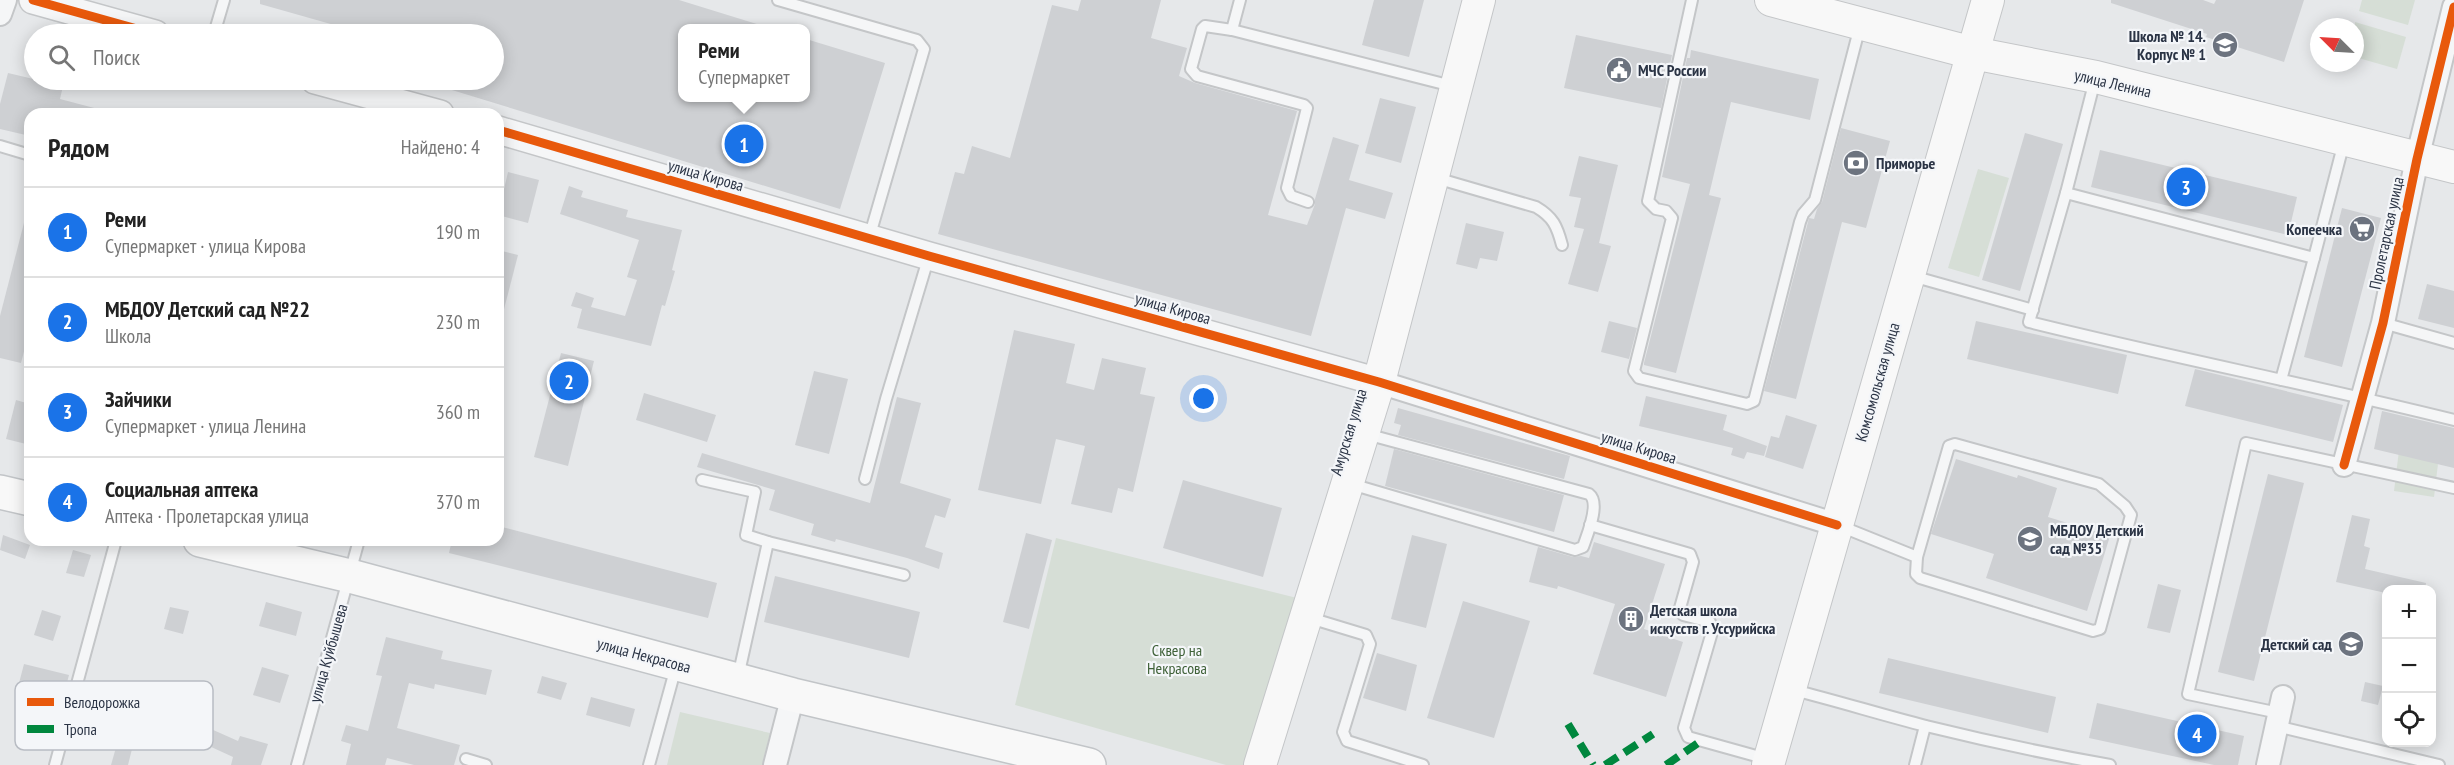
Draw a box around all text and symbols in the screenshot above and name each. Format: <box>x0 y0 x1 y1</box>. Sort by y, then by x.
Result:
north arrow <box>2310 18 2364 72</box>
search box <box>24 24 504 90</box>
popup <box>678 24 810 102</box>
place label: Школа № 14. Корпус № 1 <box>2129 26 2206 64</box>
school or university icon: Школа № 14. Корпус № 1 <box>2210 30 2240 60</box>
text: Реми <box>698 36 740 64</box>
icon: search <box>45 41 78 74</box>
text: Поиск <box>93 43 140 71</box>
public building icon: МЧС России <box>1604 55 1634 85</box>
place label: МЧС России <box>1638 60 1706 80</box>
text: Супермаркет <box>698 64 790 90</box>
street label: улица Ленина <box>2073 64 2153 102</box>
pin: 1 <box>724 122 764 166</box>
text: Рядом <box>48 131 109 164</box>
text: Найдено: 4 <box>401 134 480 160</box>
bank icon: Приморье <box>1841 148 1871 178</box>
place label: Приморье <box>1876 153 1935 173</box>
street label: улица Кирова <box>666 155 746 195</box>
pin: 3 <box>2166 164 2206 210</box>
street label: Пролетарская улица <box>2364 175 2408 291</box>
text: Реми <box>105 205 146 233</box>
supermarket icon: Копеечка <box>2347 214 2377 244</box>
text: 1 <box>63 219 72 245</box>
text: 190 m <box>436 219 480 245</box>
place label: Копеечка <box>2286 219 2342 239</box>
text: Супермаркет · улица Кирова <box>105 233 306 259</box>
street label: улица Кирова <box>1133 288 1213 328</box>
text: МБДОУ Детский сад №22 <box>105 295 310 323</box>
text: 2 <box>63 309 72 335</box>
text: 230 m <box>436 309 480 335</box>
street label: Комсомольская улица <box>1850 320 1904 444</box>
text: Школа <box>105 323 151 349</box>
pin: 2 <box>550 358 588 404</box>
your location <box>1189 384 1218 413</box>
text: Зайчики <box>105 385 172 413</box>
street label: Амурская улица <box>1325 386 1371 478</box>
text: 3 <box>63 399 72 425</box>
text: 360 m <box>436 399 480 425</box>
text: Супермаркет · улица Ленина <box>105 413 306 439</box>
street label: улица Кирова <box>1599 426 1679 468</box>
text: Социальная аптека <box>105 475 258 503</box>
text: 4 <box>63 489 72 515</box>
text: 370 m <box>436 489 480 515</box>
text: Аптека · Пролетарская улица <box>105 503 309 529</box>
place label: МБДОУ Детский сад №35 <box>2050 520 2144 558</box>
school or university icon: МБДОУ Детский сад №35 <box>2015 524 2045 554</box>
map controls <box>2382 585 2436 747</box>
button: + <box>2382 585 2436 639</box>
place label: Детская школа искусств г. Уссурийска <box>1650 600 1776 638</box>
street label: улица Куйбышева <box>304 601 352 705</box>
building icon: Детская школа искусств г. Уссурийска <box>1616 604 1646 634</box>
school or university icon: Детский сад <box>2336 629 2366 659</box>
street label: улица Некрасова <box>595 633 693 677</box>
place label: Детский сад <box>2261 634 2332 654</box>
button: − <box>2382 639 2436 693</box>
park label: Сквер на Некрасова <box>1147 640 1207 678</box>
legend <box>15 681 213 750</box>
text: Велодорожка <box>64 692 140 712</box>
button: locate <box>2382 693 2436 747</box>
pin: 4 <box>2178 712 2216 756</box>
text: Тропа <box>64 719 97 739</box>

